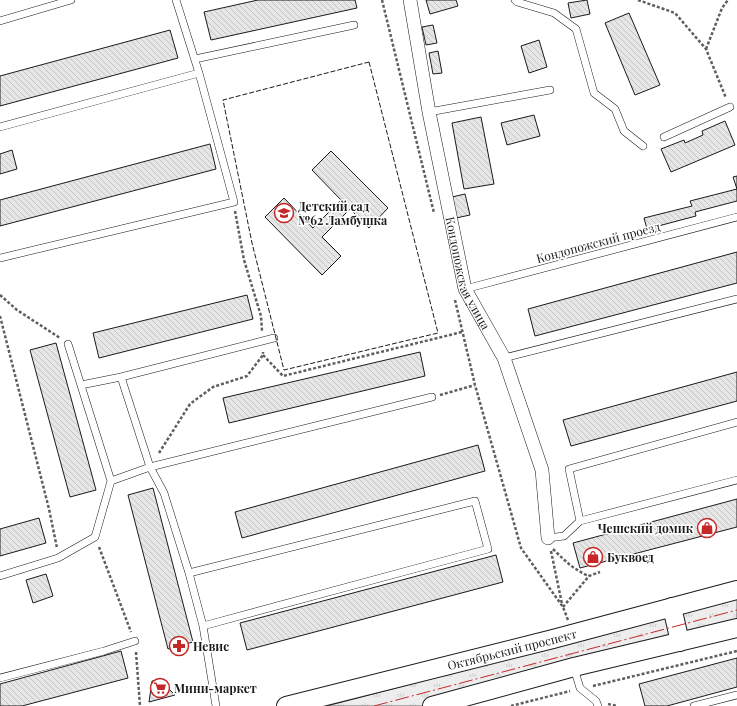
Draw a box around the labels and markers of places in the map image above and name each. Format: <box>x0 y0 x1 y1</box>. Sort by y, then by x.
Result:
place label: Детский сад №62 Ламбушка <box>298 198 388 228</box>
school or university icon: Детский сад №62 Ламбушка <box>273 202 295 224</box>
shop icon: Чешский домик <box>696 517 718 539</box>
place label: Чешский домик <box>598 520 694 536</box>
shop icon: Буквоед <box>582 546 604 568</box>
place label: Буквоед <box>607 549 654 565</box>
pharmacy icon: Невис <box>168 635 190 657</box>
place label: Невис <box>193 638 229 654</box>
supermarket icon: Мини-маркет <box>149 677 171 699</box>
place label: Мини-маркет <box>174 680 257 696</box>

